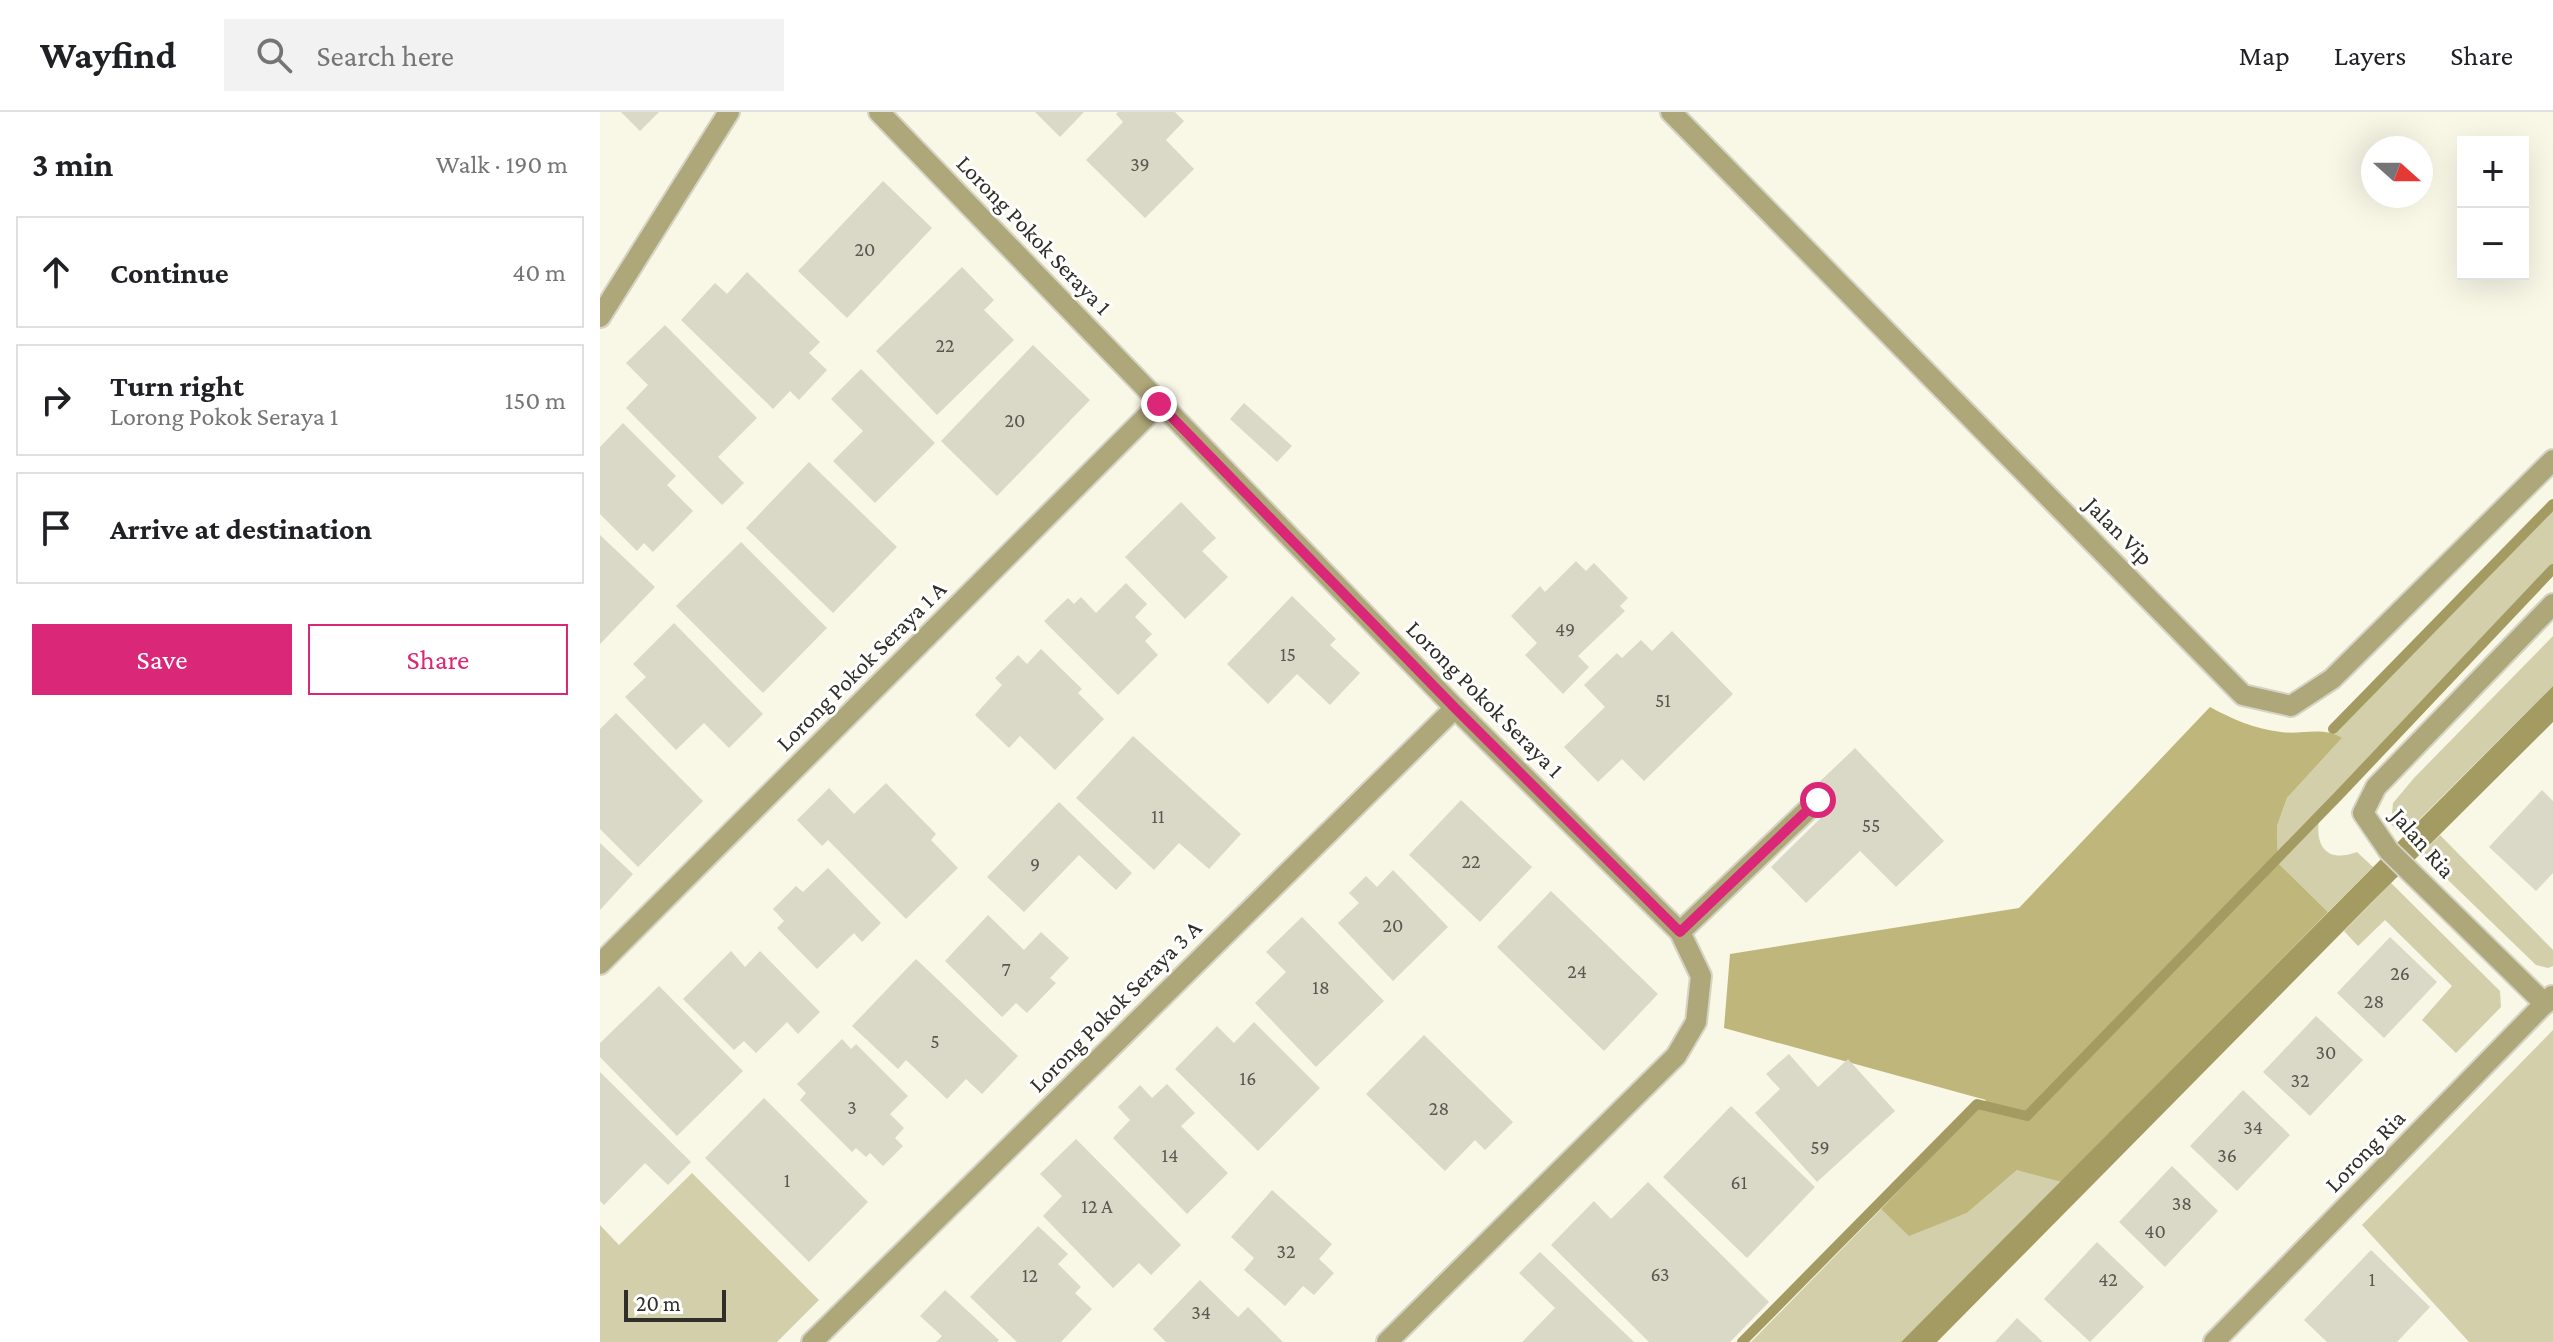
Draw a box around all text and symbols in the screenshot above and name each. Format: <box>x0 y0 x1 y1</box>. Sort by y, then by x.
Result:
search box <box>224 19 784 91</box>
icon: search <box>252 33 296 77</box>
text: Wayfind <box>40 34 176 76</box>
text: Search here <box>316 39 454 72</box>
text: Map <box>2239 40 2290 71</box>
text: Layers <box>2334 40 2406 71</box>
text: Share <box>2450 40 2513 71</box>
north arrow <box>2361 136 2433 208</box>
map controls <box>2457 136 2529 280</box>
button: + <box>2457 136 2529 208</box>
text: 3 min <box>32 146 113 183</box>
street label: Lorong Pokok Seraya 1 <box>951 149 1117 320</box>
text: Walk · 190 m <box>436 150 568 179</box>
house number: 39 <box>1130 153 1150 175</box>
button: − <box>2457 208 2529 280</box>
house number: 20 <box>855 238 875 260</box>
icon: ahead <box>34 250 78 294</box>
text: Continue <box>110 256 229 289</box>
text: 40 m <box>512 258 566 287</box>
house number: 22 <box>936 334 954 356</box>
text: Turn right <box>110 369 244 402</box>
icon: right <box>34 378 78 422</box>
text: 150 m <box>505 386 566 415</box>
route end <box>1141 386 1177 422</box>
text: Lorong Pokok Seraya 1 <box>110 402 338 431</box>
house number: 20 <box>1005 409 1025 431</box>
street label: Jalan Vip <box>2078 490 2159 570</box>
icon: arrive <box>34 506 78 550</box>
text: Arrive at destination <box>110 512 372 545</box>
street label: Lorong Pokok Seraya 1 A <box>770 575 951 756</box>
street label: Lorong Pokok Seraya 1 <box>1401 615 1569 783</box>
house number: 49 <box>1555 618 1575 640</box>
button: Save <box>32 624 292 695</box>
button: Share <box>308 624 568 695</box>
house number: 15 <box>1280 643 1296 665</box>
house number: 51 <box>1655 689 1671 711</box>
route start <box>1800 782 1836 818</box>
street label: Jalan Ria <box>2384 801 2461 883</box>
house number: 11 <box>1151 805 1165 827</box>
house number: 55 <box>1862 814 1880 836</box>
house number: 22 <box>1462 850 1480 872</box>
house number: 9 <box>1030 853 1040 875</box>
street label: Lorong Pokok Seraya 3 A <box>1023 914 1207 1097</box>
house number: 20 <box>1383 914 1403 936</box>
house number: 7 <box>1001 958 1011 980</box>
house number: 24 <box>1567 960 1587 982</box>
house number: 26 <box>2390 962 2410 984</box>
house number: 18 <box>1312 976 1330 998</box>
house number: 28 <box>2364 990 2384 1012</box>
house number: 5 <box>930 1030 940 1052</box>
house number: 30 <box>2316 1041 2336 1063</box>
house number: 16 <box>1240 1067 1256 1089</box>
house number: 32 <box>2291 1069 2309 1091</box>
house number: 3 <box>847 1096 857 1118</box>
house number: 28 <box>1429 1097 1449 1119</box>
street label: Lorong Ria <box>2319 1104 2410 1197</box>
house number: 34 <box>2243 1116 2263 1138</box>
house number: 59 <box>1810 1136 1830 1158</box>
house number: 14 <box>1162 1144 1178 1166</box>
house number: 36 <box>2217 1144 2237 1166</box>
house number: 1 <box>784 1169 790 1191</box>
house number: 61 <box>1731 1171 1747 1193</box>
house number: 38 <box>2172 1192 2192 1214</box>
house number: 12 A <box>1081 1195 1113 1217</box>
house number: 40 <box>2144 1220 2166 1242</box>
house number: 32 <box>1277 1240 1295 1262</box>
house number: 63 <box>1651 1263 1669 1285</box>
house number: 12 <box>1022 1264 1038 1286</box>
house number: 42 <box>2098 1268 2118 1290</box>
house number: 1 <box>2369 1268 2375 1290</box>
scale bar <box>624 1286 726 1322</box>
text: 20 m <box>636 1291 681 1316</box>
house number: 34 <box>1191 1301 1211 1323</box>

